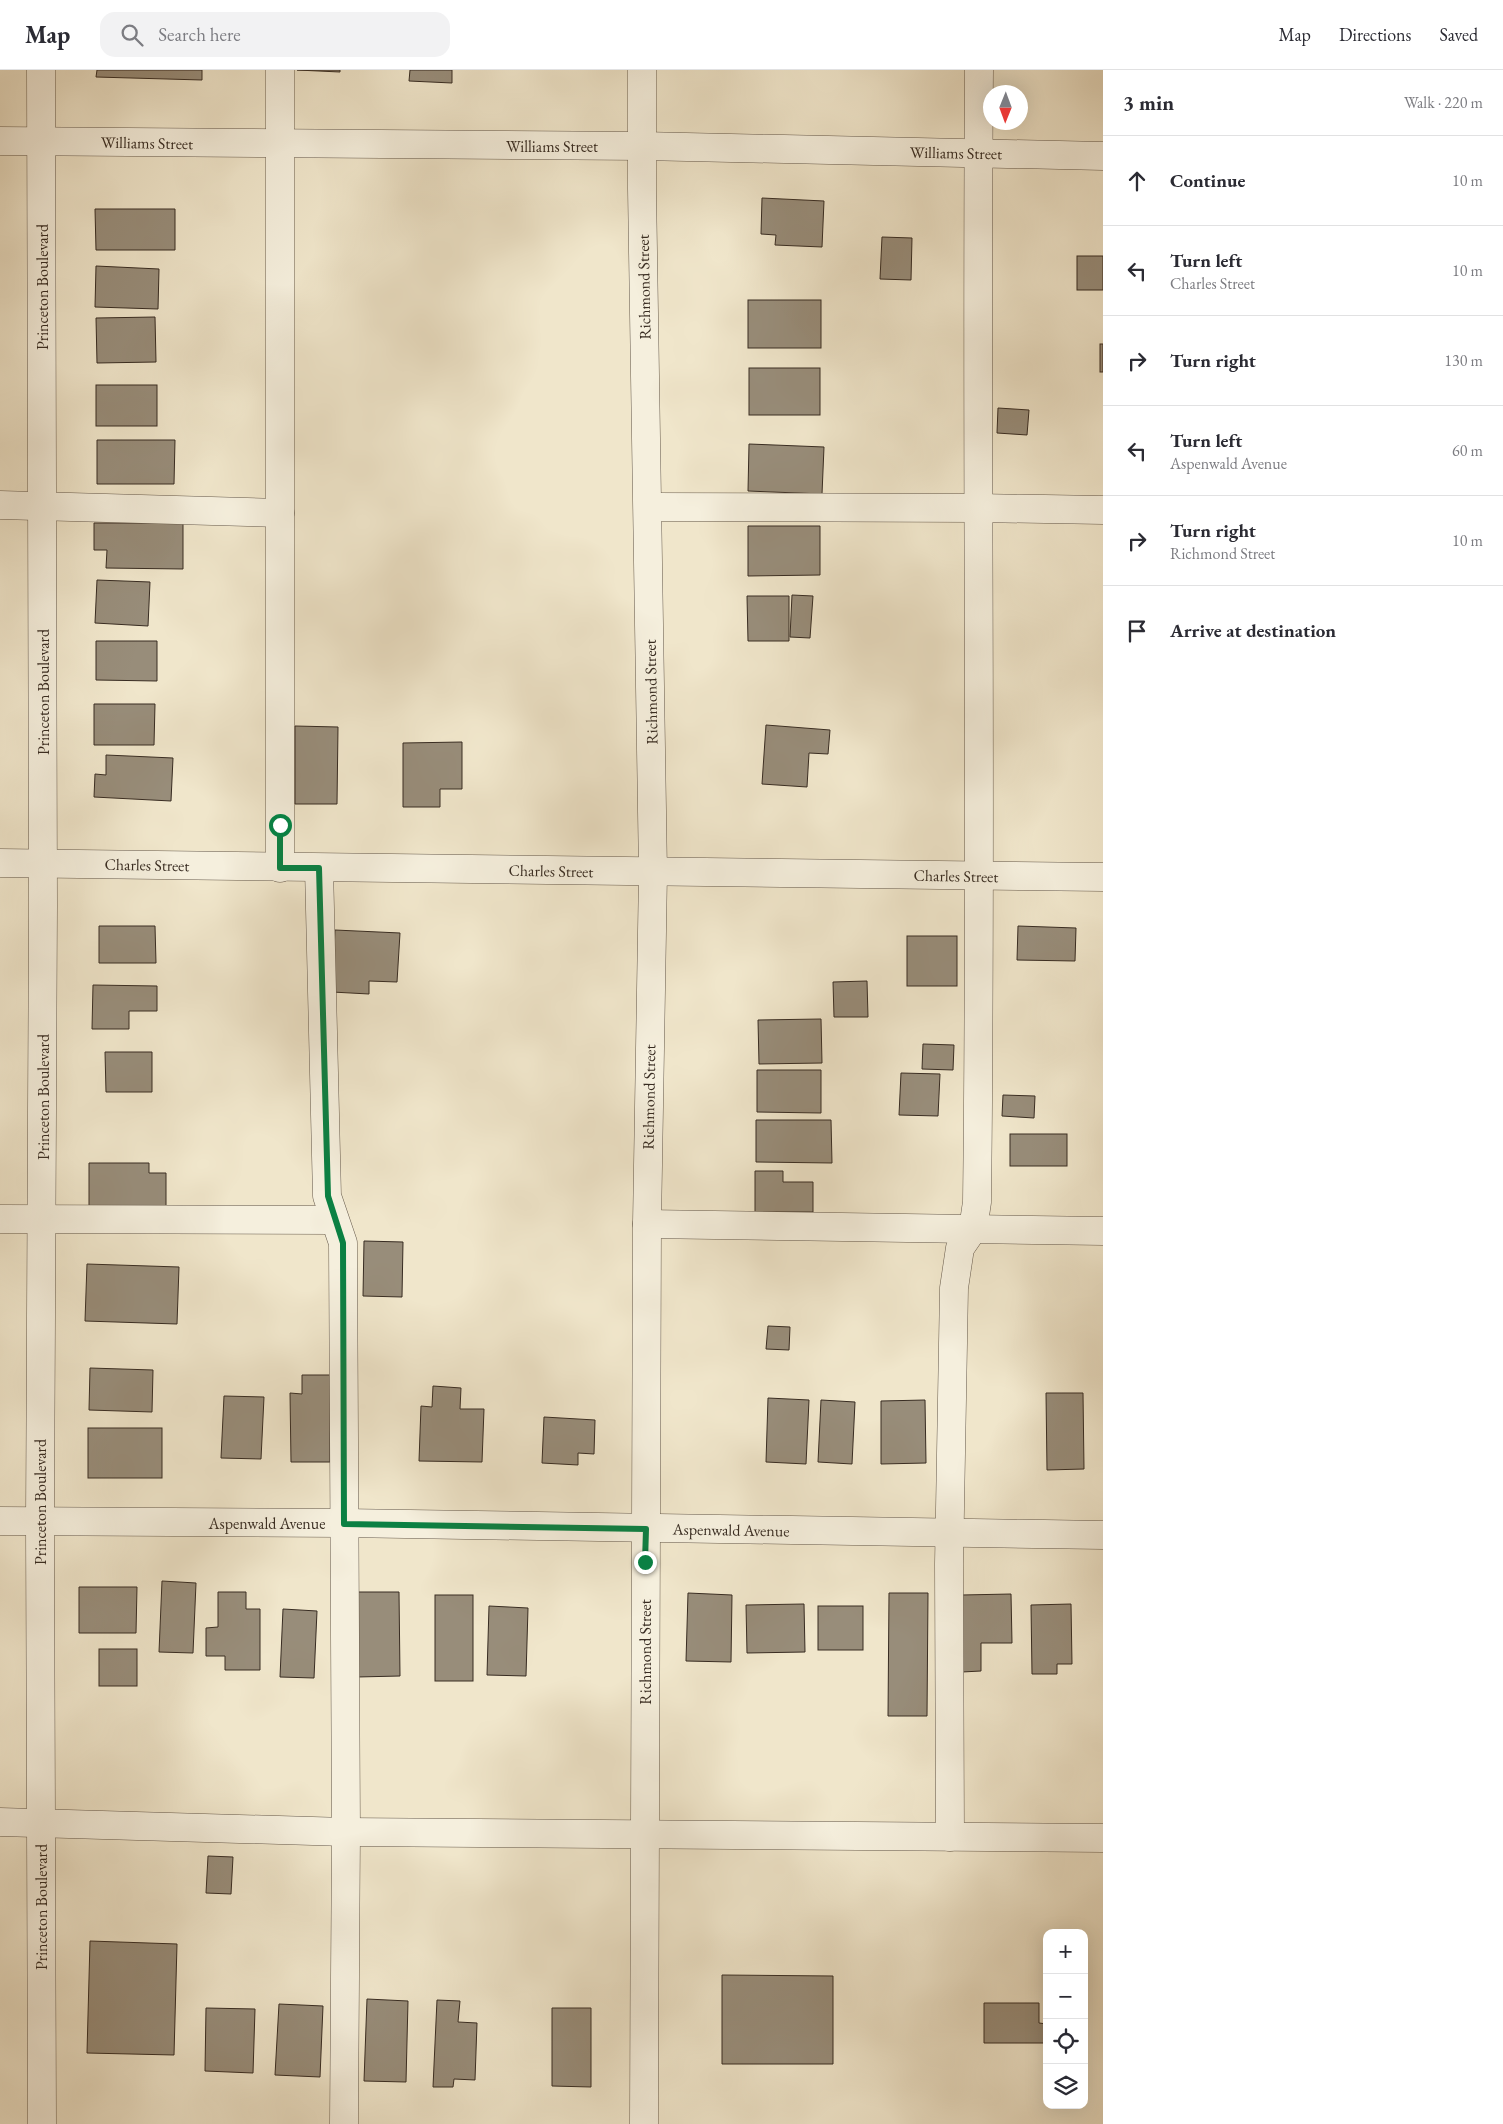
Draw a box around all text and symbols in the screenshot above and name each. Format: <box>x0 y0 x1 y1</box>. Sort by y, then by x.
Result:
search box <box>100 12 450 57</box>
text: Map <box>25 19 70 50</box>
icon: search <box>118 21 146 49</box>
text: Search here <box>158 22 241 47</box>
text: Map <box>1279 23 1311 46</box>
text: Directions <box>1339 23 1411 46</box>
text: Saved <box>1439 23 1478 46</box>
north arrow <box>983 85 1028 130</box>
text: 3 min <box>1123 89 1174 116</box>
text: Walk · 220 m <box>1404 92 1483 113</box>
street label: Williams Street <box>101 132 193 154</box>
street label: Williams Street <box>506 136 598 157</box>
street label: Williams Street <box>910 142 1002 164</box>
icon: ahead <box>1123 167 1151 195</box>
text: Continue <box>1170 168 1245 193</box>
text: 10 m <box>1452 170 1483 191</box>
street label: Princeton Boulevard <box>32 223 53 350</box>
street label: Richmond Street <box>633 234 655 340</box>
text: Turn left <box>1170 248 1242 273</box>
icon: left <box>1123 257 1151 285</box>
text: 10 m <box>1452 260 1483 281</box>
text: Charles Street <box>1170 273 1255 294</box>
icon: right <box>1123 347 1151 375</box>
text: Turn right <box>1170 348 1256 373</box>
text: 130 m <box>1444 350 1483 371</box>
text: Turn left <box>1170 428 1242 453</box>
icon: left <box>1123 437 1151 465</box>
text: 60 m <box>1452 440 1483 461</box>
text: Aspenwald Avenue <box>1170 453 1287 474</box>
text: Turn right <box>1170 518 1256 543</box>
icon: right <box>1123 527 1151 555</box>
text: 10 m <box>1452 530 1483 551</box>
text: Richmond Street <box>1170 543 1275 564</box>
icon: arrive <box>1123 617 1151 645</box>
text: Arrive at destination <box>1170 618 1336 643</box>
street label: Princeton Boulevard <box>33 628 54 755</box>
street label: Richmond Street <box>640 639 662 745</box>
route start <box>269 814 292 837</box>
street label: Charles Street <box>104 854 190 876</box>
street label: Charles Street <box>508 860 594 882</box>
street label: Charles Street <box>913 865 999 887</box>
street label: Princeton Boulevard <box>33 1033 54 1160</box>
street label: Richmond Street <box>638 1044 660 1150</box>
street label: Princeton Boulevard <box>30 1438 51 1565</box>
street label: Aspenwald Avenue <box>208 1513 326 1534</box>
street label: Aspenwald Avenue <box>671 1518 790 1542</box>
route end <box>634 1551 657 1574</box>
street label: Richmond Street <box>635 1599 656 1705</box>
street label: Princeton Boulevard <box>31 1843 52 1970</box>
map controls <box>1043 1929 1088 2109</box>
button: + <box>1043 1929 1088 1974</box>
button: − <box>1043 1974 1088 2019</box>
button: locate <box>1043 2019 1088 2064</box>
button: layers <box>1043 2064 1088 2109</box>

